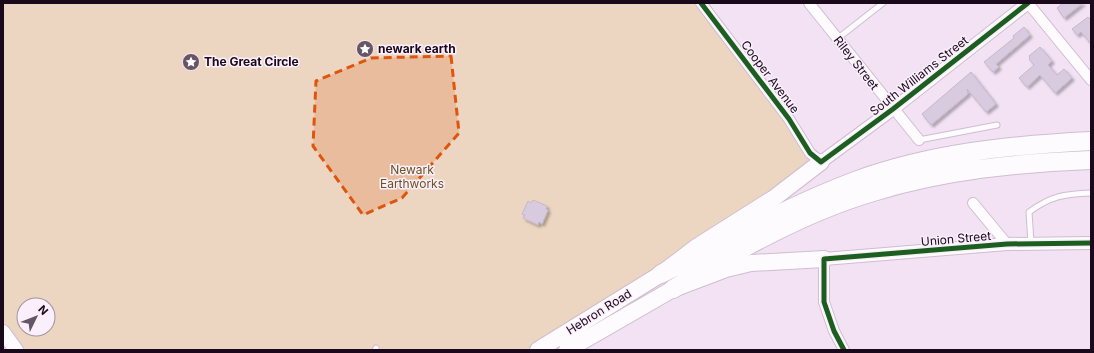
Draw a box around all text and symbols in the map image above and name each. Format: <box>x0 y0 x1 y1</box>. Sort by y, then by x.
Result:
street label: Riley Street <box>831 33 882 93</box>
street label: South Williams Street <box>867 33 971 119</box>
street label: Cooper Avenue <box>738 37 803 116</box>
place icon: newark earth <box>355 39 375 59</box>
place label: newark earth <box>378 41 456 56</box>
place icon: The Great Circle <box>181 52 201 72</box>
place label: The Great Circle <box>204 54 299 69</box>
park label: Newark Earthworks <box>380 162 444 191</box>
street label: Union Street <box>920 228 992 249</box>
street label: Hebron Road <box>563 286 634 338</box>
north arrow <box>16 297 56 337</box>
text: N <box>35 302 51 318</box>

